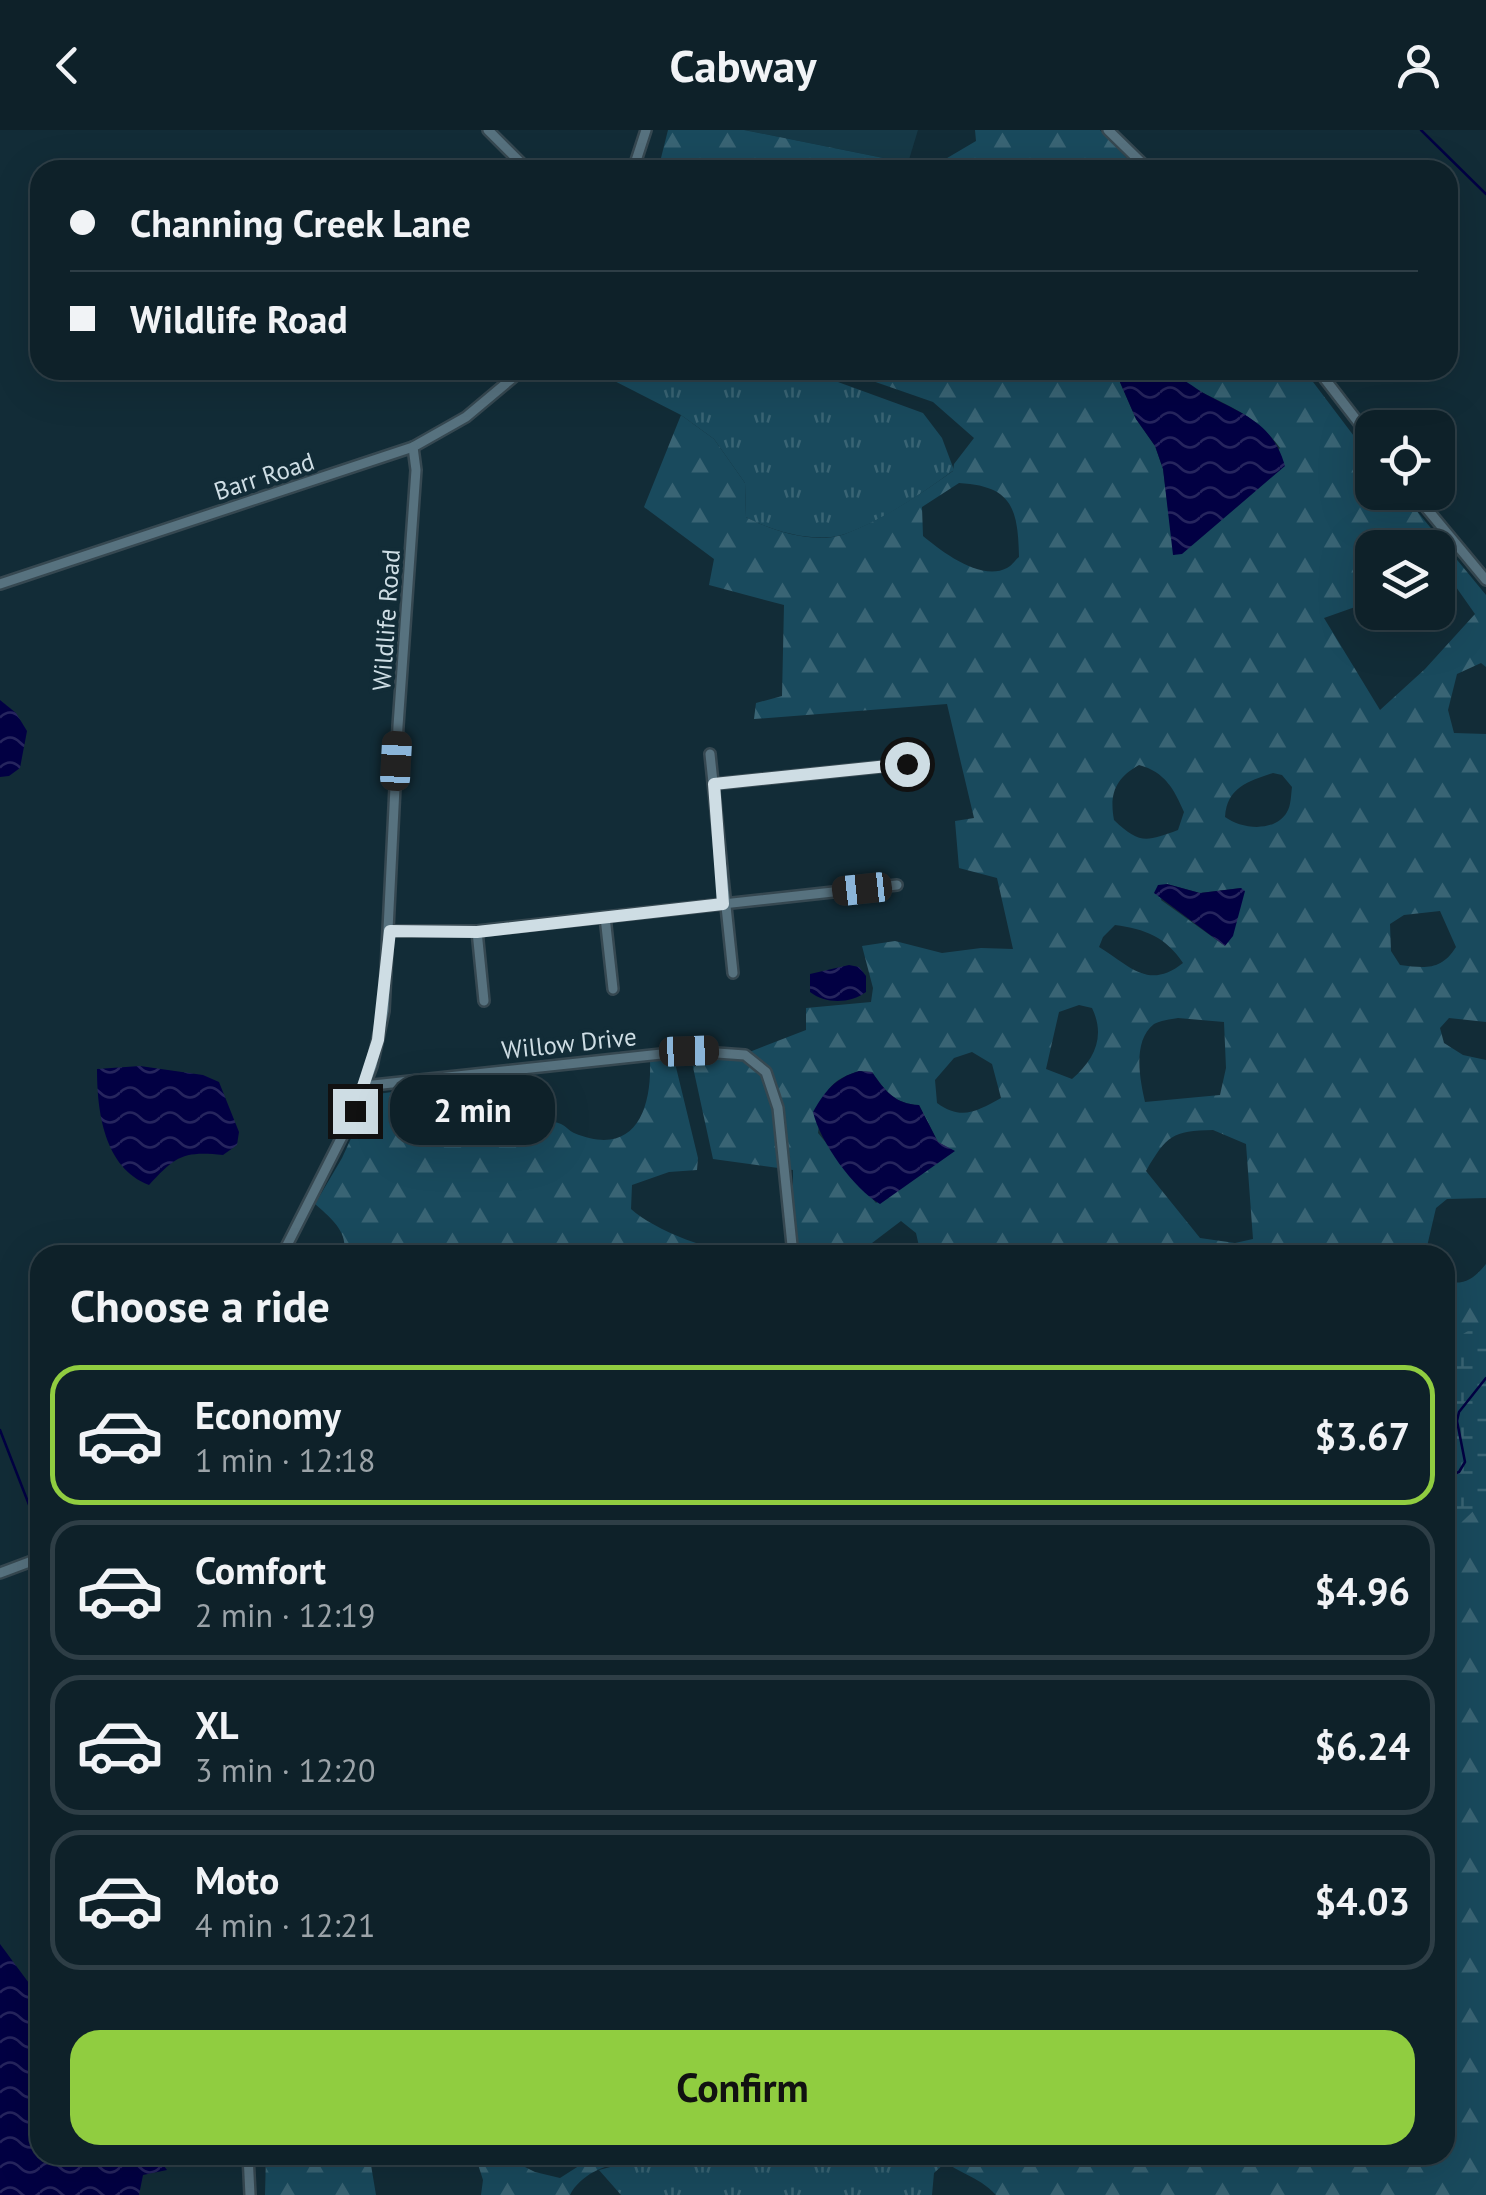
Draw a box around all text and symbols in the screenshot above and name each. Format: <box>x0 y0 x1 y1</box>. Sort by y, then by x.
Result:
text: Cabway <box>670 36 816 94</box>
icon: back <box>40 38 95 93</box>
icon: person <box>1391 38 1446 93</box>
text: Channing Creek Lane <box>130 198 471 247</box>
text: Wildlife Road <box>130 294 348 343</box>
map controls <box>1355 410 1455 630</box>
button: locate <box>1355 410 1455 510</box>
street label: Barr Road <box>210 445 318 507</box>
button: layers <box>1355 530 1455 630</box>
street label: Wildlife Road <box>365 548 407 692</box>
car <box>379 730 413 792</box>
route start <box>885 742 930 787</box>
car <box>831 871 893 907</box>
street label: Willow Drive <box>500 1020 638 1066</box>
car <box>658 1035 720 1067</box>
callout: 2 min <box>390 1076 555 1146</box>
route end <box>333 1089 378 1134</box>
text: 2 min <box>433 1089 512 1131</box>
text: Choose a ride <box>70 1276 330 1334</box>
icon: car <box>75 1390 165 1480</box>
text: Economy <box>195 1390 341 1439</box>
text: $3.67 <box>1314 1411 1410 1460</box>
text: 1 min · 12:18 <box>195 1439 375 1481</box>
icon: car <box>75 1545 165 1635</box>
text: Comfort <box>195 1545 326 1594</box>
text: $4.96 <box>1314 1566 1410 1615</box>
text: 2 min · 12:19 <box>195 1594 375 1636</box>
icon: car <box>75 1700 165 1790</box>
text: XL <box>195 1700 239 1749</box>
text: $6.24 <box>1314 1721 1410 1770</box>
text: 3 min · 12:20 <box>195 1749 375 1791</box>
icon: car <box>75 1855 165 1945</box>
text: Moto <box>195 1855 279 1904</box>
text: $4.03 <box>1314 1876 1410 1925</box>
text: 4 min · 12:21 <box>195 1904 375 1946</box>
button: Confirm <box>70 2030 1415 2145</box>

